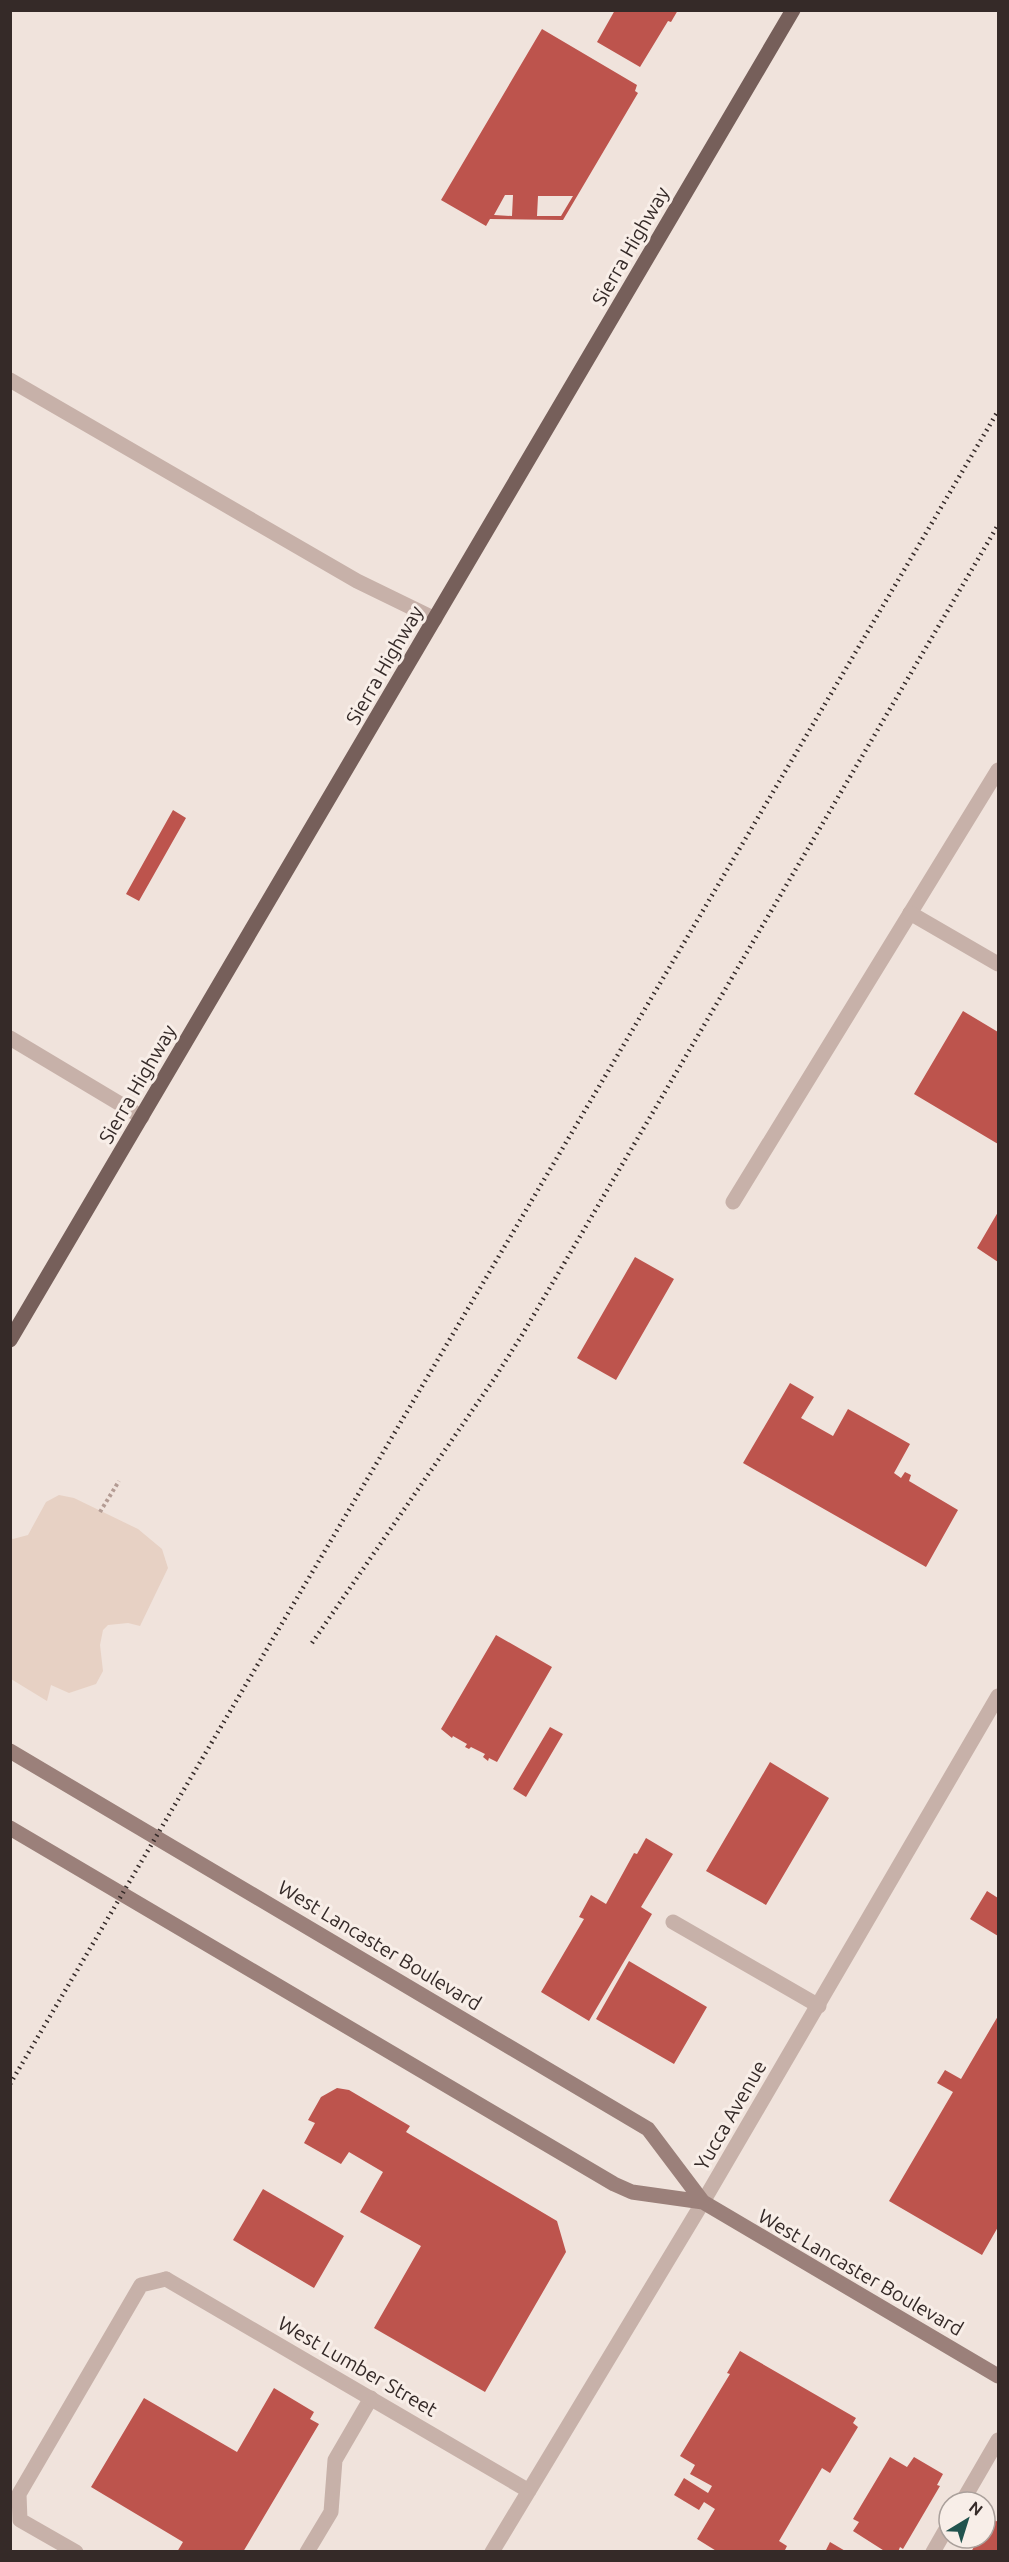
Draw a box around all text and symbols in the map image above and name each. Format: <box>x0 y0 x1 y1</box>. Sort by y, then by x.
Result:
street label: Sierra Highway <box>587 182 674 310</box>
street label: Sierra Highway <box>341 601 428 729</box>
street label: Sierra Highway <box>94 1020 181 1148</box>
street label: West Lancaster Boulevard <box>274 1875 486 2015</box>
street label: Yucca Avenue <box>689 2056 771 2174</box>
street label: West Lancaster Boulevard <box>754 2204 968 2340</box>
street label: West Lumber Street <box>274 2311 442 2421</box>
north arrow <box>937 2490 997 2550</box>
text: N <box>966 2497 986 2519</box>

